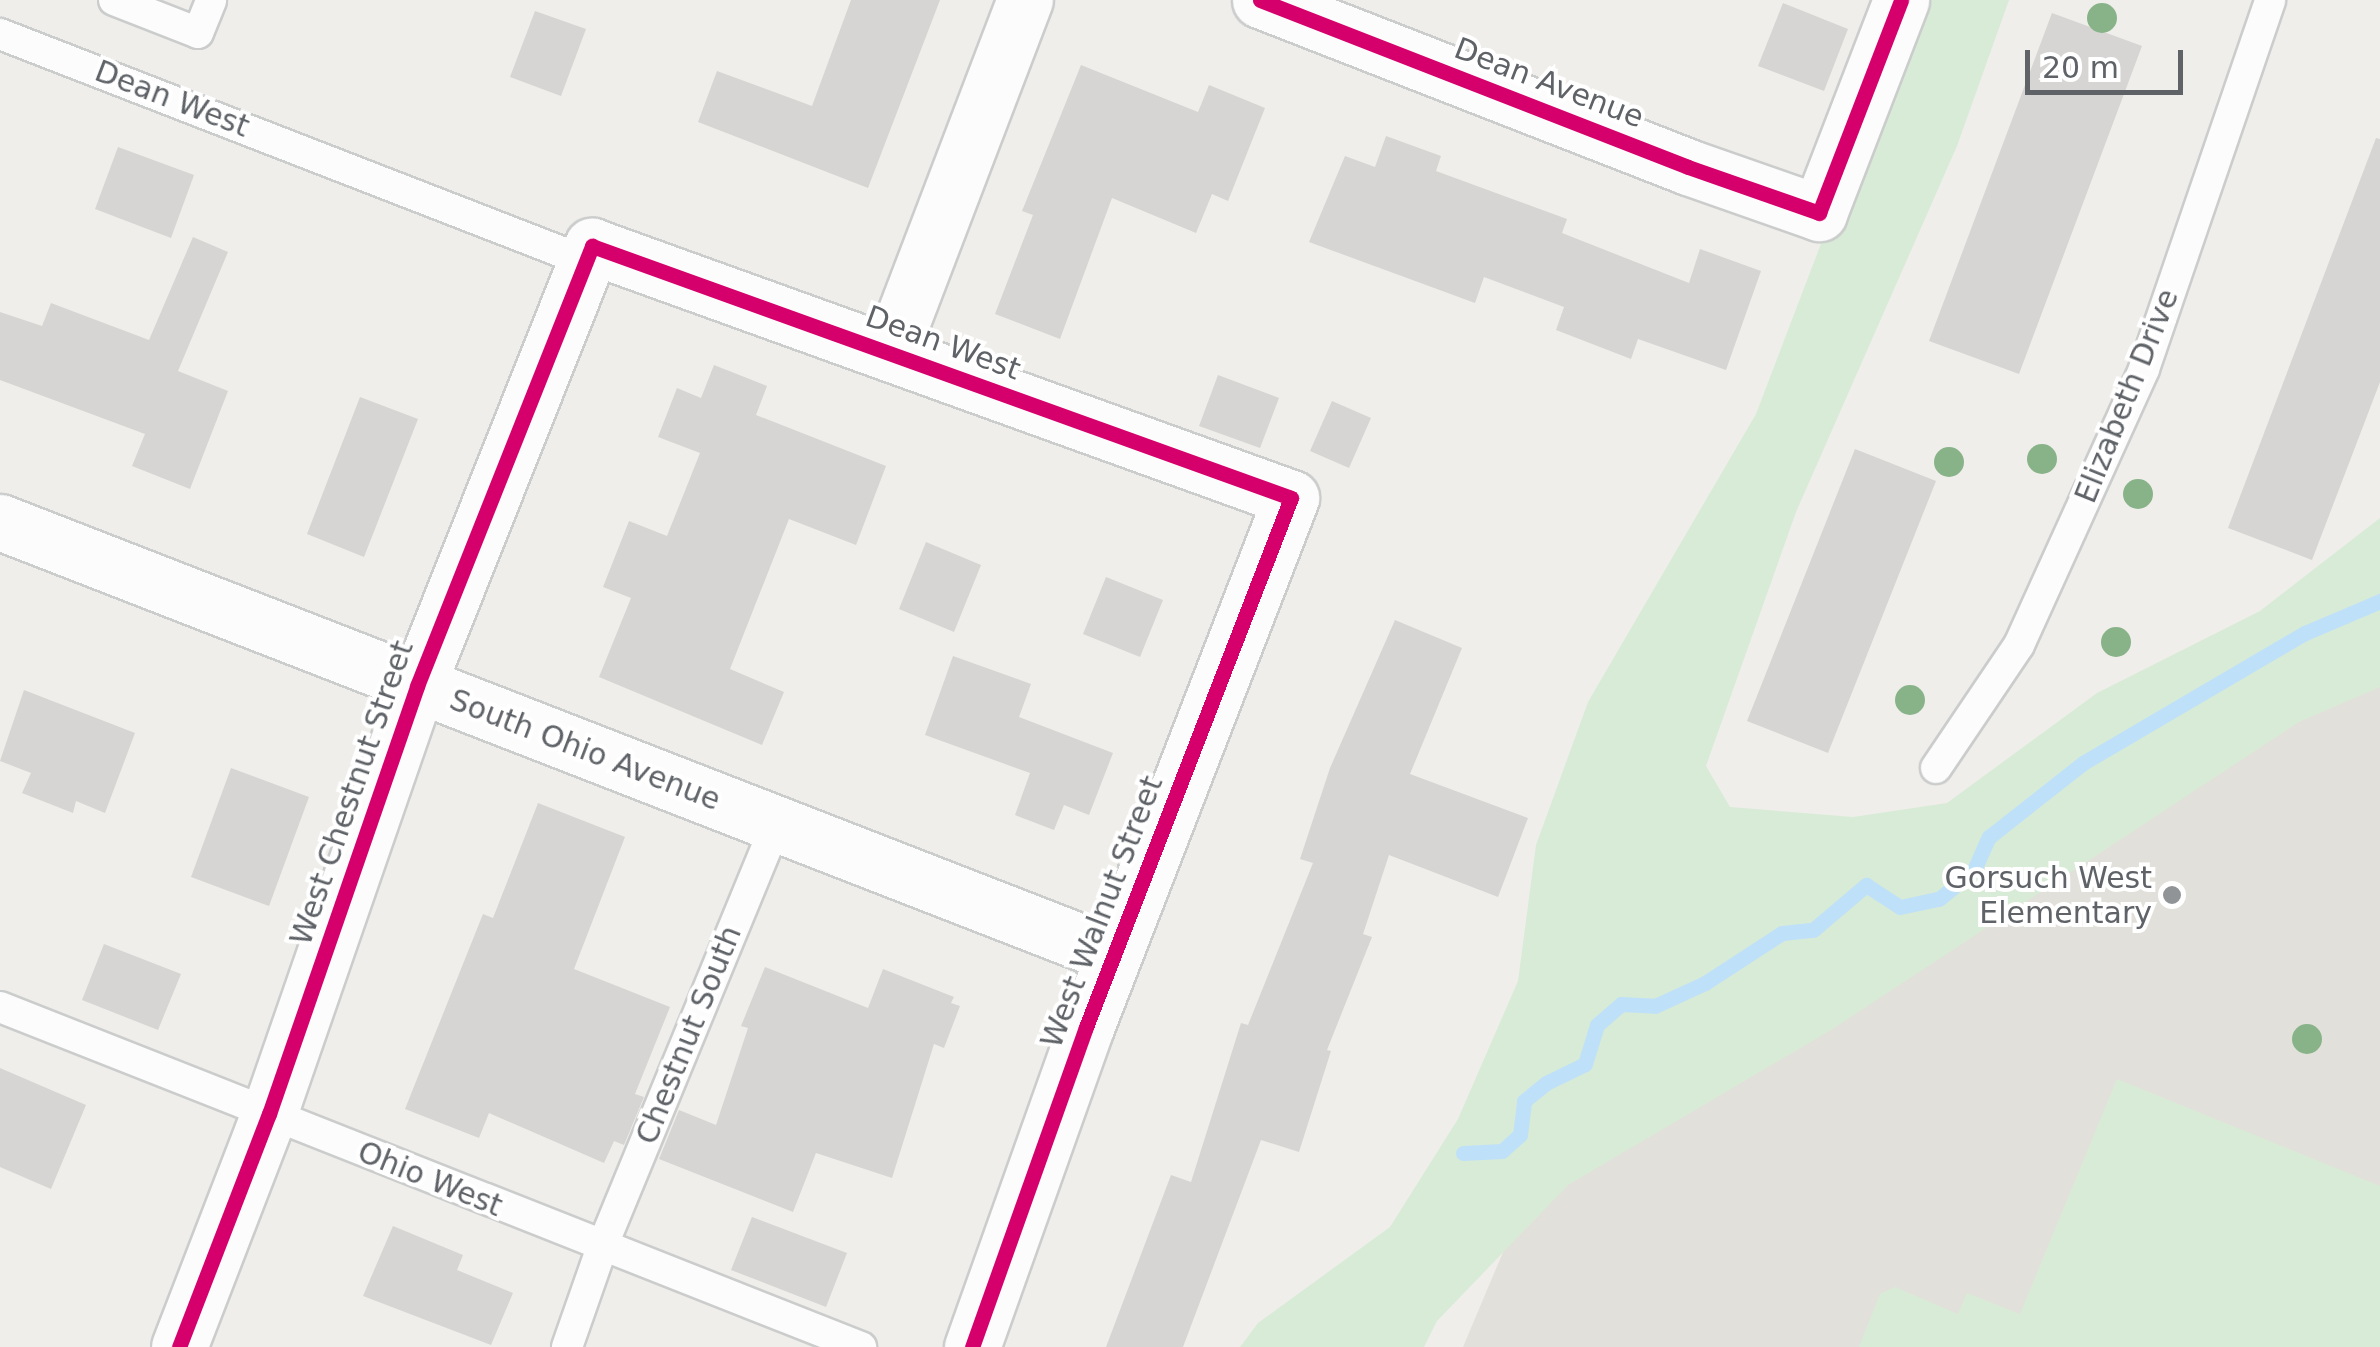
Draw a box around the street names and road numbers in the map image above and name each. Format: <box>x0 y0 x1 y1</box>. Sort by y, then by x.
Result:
street label: Dean Avenue <box>1449 30 1649 136</box>
street label: Dean West <box>90 53 254 145</box>
street label: Elizabeth Drive <box>2068 284 2186 508</box>
street label: Dean West <box>861 298 1025 388</box>
street label: West Chestnut Street <box>283 636 421 950</box>
street label: South Ohio Avenue <box>445 682 725 818</box>
street label: West Walnut Street <box>1034 771 1170 1053</box>
street label: Chestnut South <box>629 921 749 1149</box>
street label: Ohio West <box>353 1134 507 1224</box>

